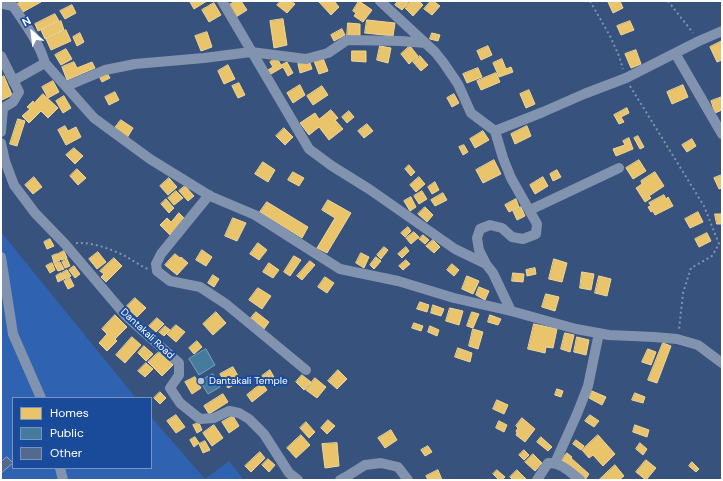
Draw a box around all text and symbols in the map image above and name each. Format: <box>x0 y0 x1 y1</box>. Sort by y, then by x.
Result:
north arrow <box>12 12 52 52</box>
text: N <box>20 13 33 29</box>
street label: Dantakali Road <box>118 306 176 362</box>
place label: Dantakali Temple <box>209 375 288 387</box>
marker: Dantakali Temple <box>196 376 206 386</box>
legend <box>12 397 152 469</box>
text: Homes <box>50 405 89 421</box>
text: Public <box>50 425 84 441</box>
text: Other <box>50 445 82 461</box>

